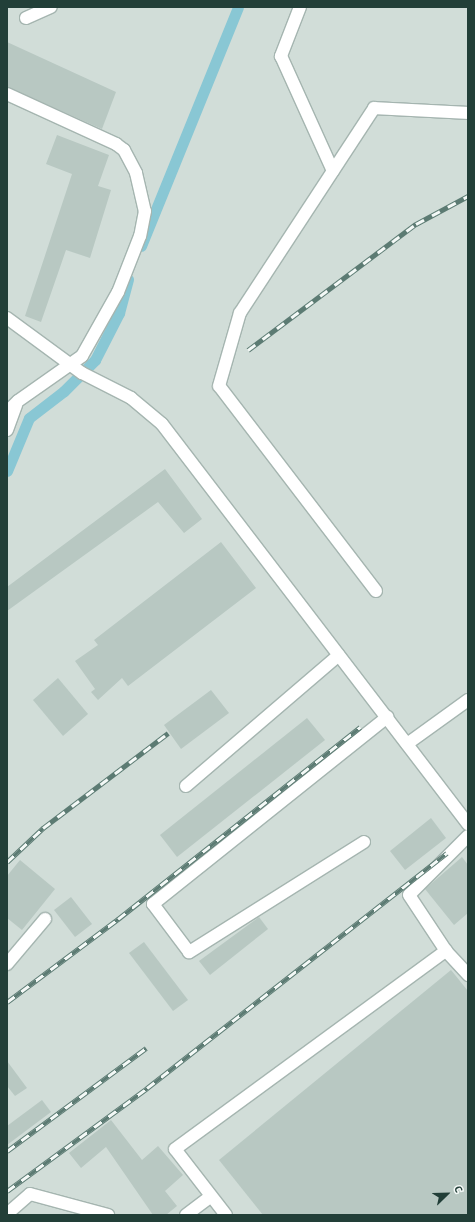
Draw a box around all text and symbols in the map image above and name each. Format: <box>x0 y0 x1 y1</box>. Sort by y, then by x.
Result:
north arrow <box>427 1174 467 1214</box>
text: С <box>452 1184 465 1194</box>

